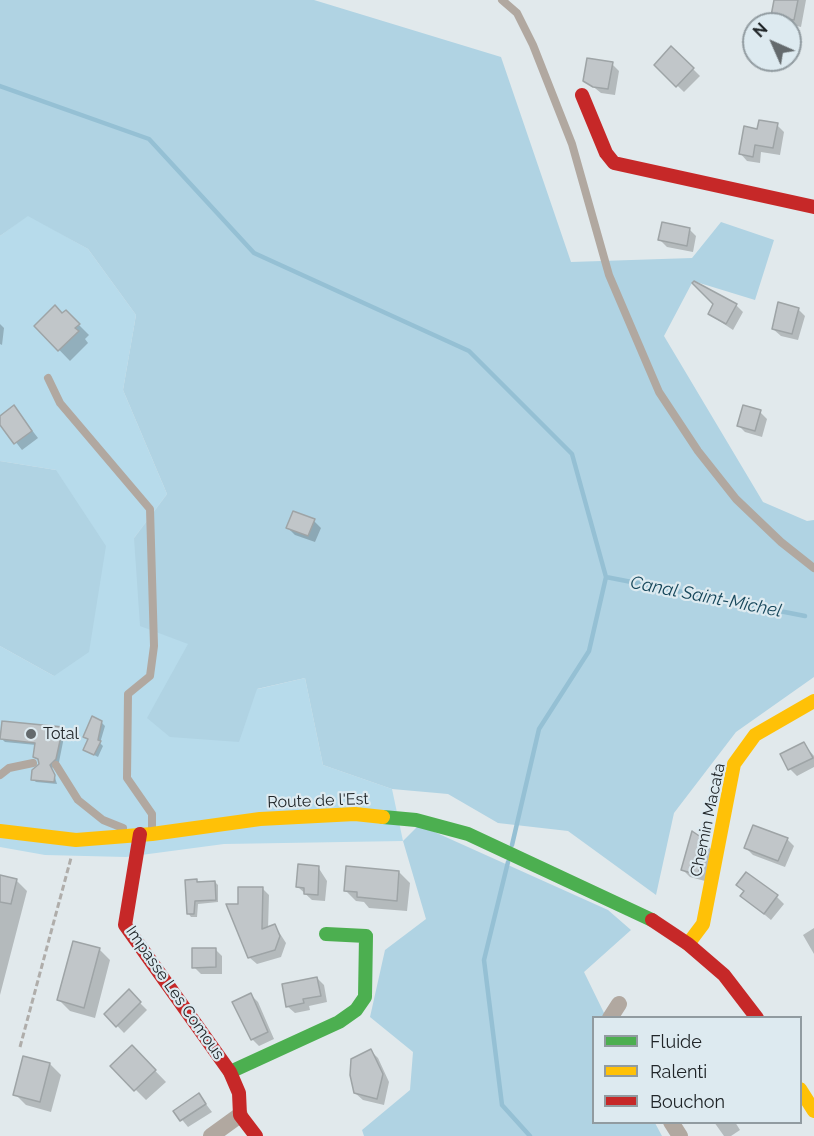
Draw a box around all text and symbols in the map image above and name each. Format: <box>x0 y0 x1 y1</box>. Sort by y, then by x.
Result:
north arrow <box>742 12 802 72</box>
text: N <box>749 19 771 41</box>
water label: Canal Saint-Michel <box>629 572 783 622</box>
place label: Total <box>43 724 79 744</box>
marker: Total <box>24 727 38 741</box>
street label: Chemin Macata <box>687 762 729 878</box>
street label: Route de l'Est <box>267 790 369 812</box>
street label: Impasse Les Comous <box>122 923 228 1063</box>
legend <box>592 1016 802 1124</box>
text: Fluide <box>650 1031 702 1052</box>
text: Ralenti <box>650 1061 707 1082</box>
text: Bouchon <box>650 1091 725 1112</box>

